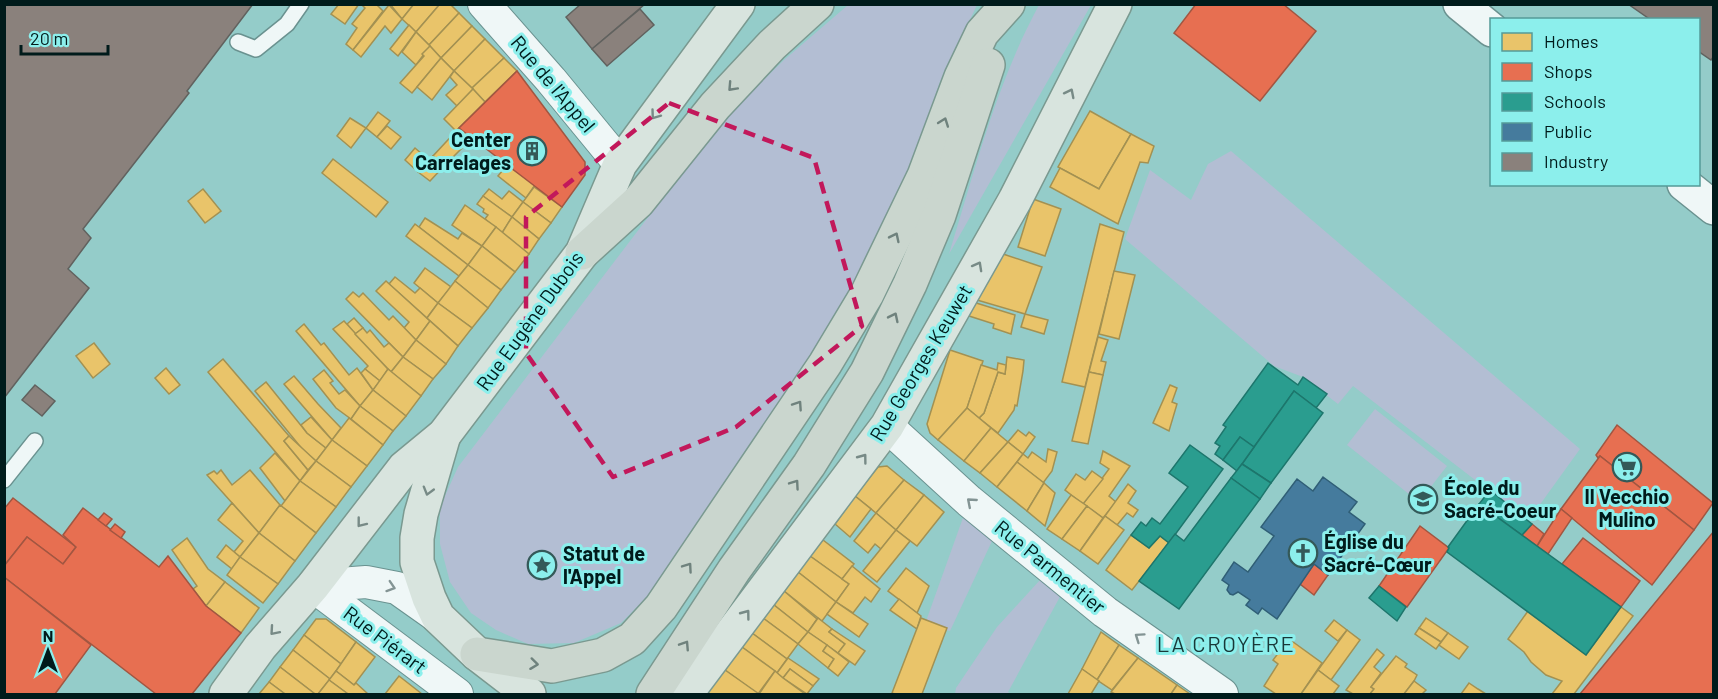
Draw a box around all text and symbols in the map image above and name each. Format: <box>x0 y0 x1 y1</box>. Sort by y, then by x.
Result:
scale bar <box>21 18 108 56</box>
legend <box>1490 18 1700 186</box>
text: 20 m <box>30 27 68 49</box>
street label: Rue de l'Appel <box>506 30 601 136</box>
text: Homes <box>1544 30 1598 52</box>
text: Shops <box>1544 60 1593 82</box>
one-way arrow <box>729 80 740 91</box>
one-way arrow <box>1063 89 1074 100</box>
text: Schools <box>1544 90 1606 112</box>
one-way arrow <box>651 109 662 120</box>
one-way arrow <box>937 117 950 127</box>
text: Public <box>1544 120 1592 142</box>
place label: Center Carrelages <box>415 127 511 174</box>
building icon: Center Carrelages <box>516 135 548 167</box>
text: Industry <box>1544 150 1608 172</box>
one-way arrow <box>888 232 900 243</box>
street label: Rue Eugène Dubois <box>471 246 588 395</box>
one-way arrow <box>971 261 983 272</box>
street label: Rue Georges Keuwet <box>864 280 976 445</box>
one-way arrow <box>886 312 898 323</box>
one-way arrow <box>791 401 802 412</box>
supermarket icon: Il Vecchio Mulino <box>1611 451 1643 483</box>
one-way arrow <box>856 454 867 465</box>
place label: École du Sacré-Coeur <box>1444 475 1557 522</box>
one-way arrow <box>788 480 799 491</box>
school or university icon: École du Sacré-Coeur <box>1407 483 1439 515</box>
place label: Il Vecchio Mulino <box>1585 484 1669 531</box>
one-way arrow <box>423 486 435 496</box>
one-way arrow <box>967 498 978 509</box>
street label: Rue Parmentier <box>991 514 1111 618</box>
one-way arrow <box>358 516 369 527</box>
place label: Église du Sacré-Cœur <box>1324 529 1432 576</box>
church icon: Église du Sacré-Cœur <box>1287 537 1319 569</box>
place label: Statut de l'Appel <box>563 541 645 588</box>
place icon: Statut de l'Appel <box>526 549 558 581</box>
one-way arrow <box>681 562 692 573</box>
one-way arrow <box>385 580 396 592</box>
street label: Rue Piérart <box>339 600 432 678</box>
one-way arrow <box>739 610 750 621</box>
north arrow <box>18 621 78 681</box>
one-way arrow <box>271 624 282 635</box>
text: N <box>43 626 53 645</box>
district label: LA CROYÈRE <box>1157 630 1295 656</box>
one-way arrow <box>1135 633 1146 644</box>
one-way arrow <box>678 641 689 652</box>
one-way arrow <box>530 657 539 669</box>

